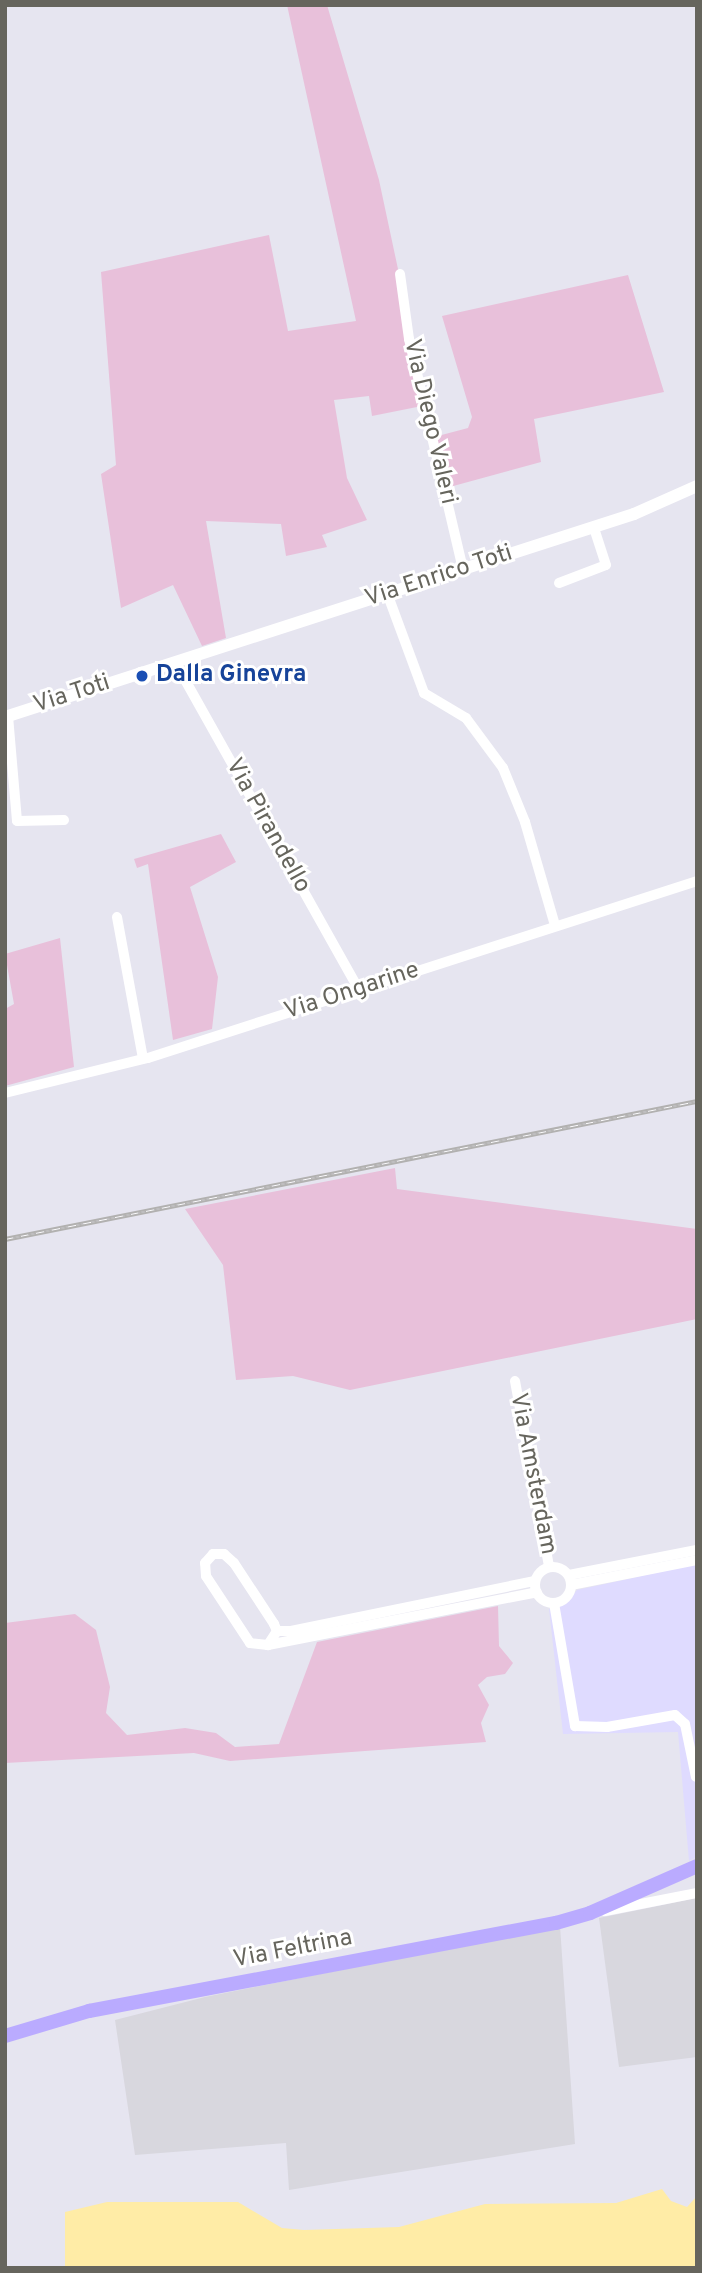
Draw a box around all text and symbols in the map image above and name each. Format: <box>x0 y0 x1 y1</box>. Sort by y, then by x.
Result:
street label: Via Diego Valeri <box>396 336 462 508</box>
street label: Via Enrico Toti <box>361 539 517 615</box>
place label: Dalla Ginevra <box>156 662 306 690</box>
marker: Dalla Ginevra <box>134 668 150 684</box>
street label: Via Toti <box>30 669 114 721</box>
street label: Via Pirandello <box>218 754 316 898</box>
street label: Via Ongarine <box>281 957 423 1027</box>
street label: Via Amsterdam <box>502 1390 562 1558</box>
street label: Via Feltrina <box>231 1924 355 1976</box>

